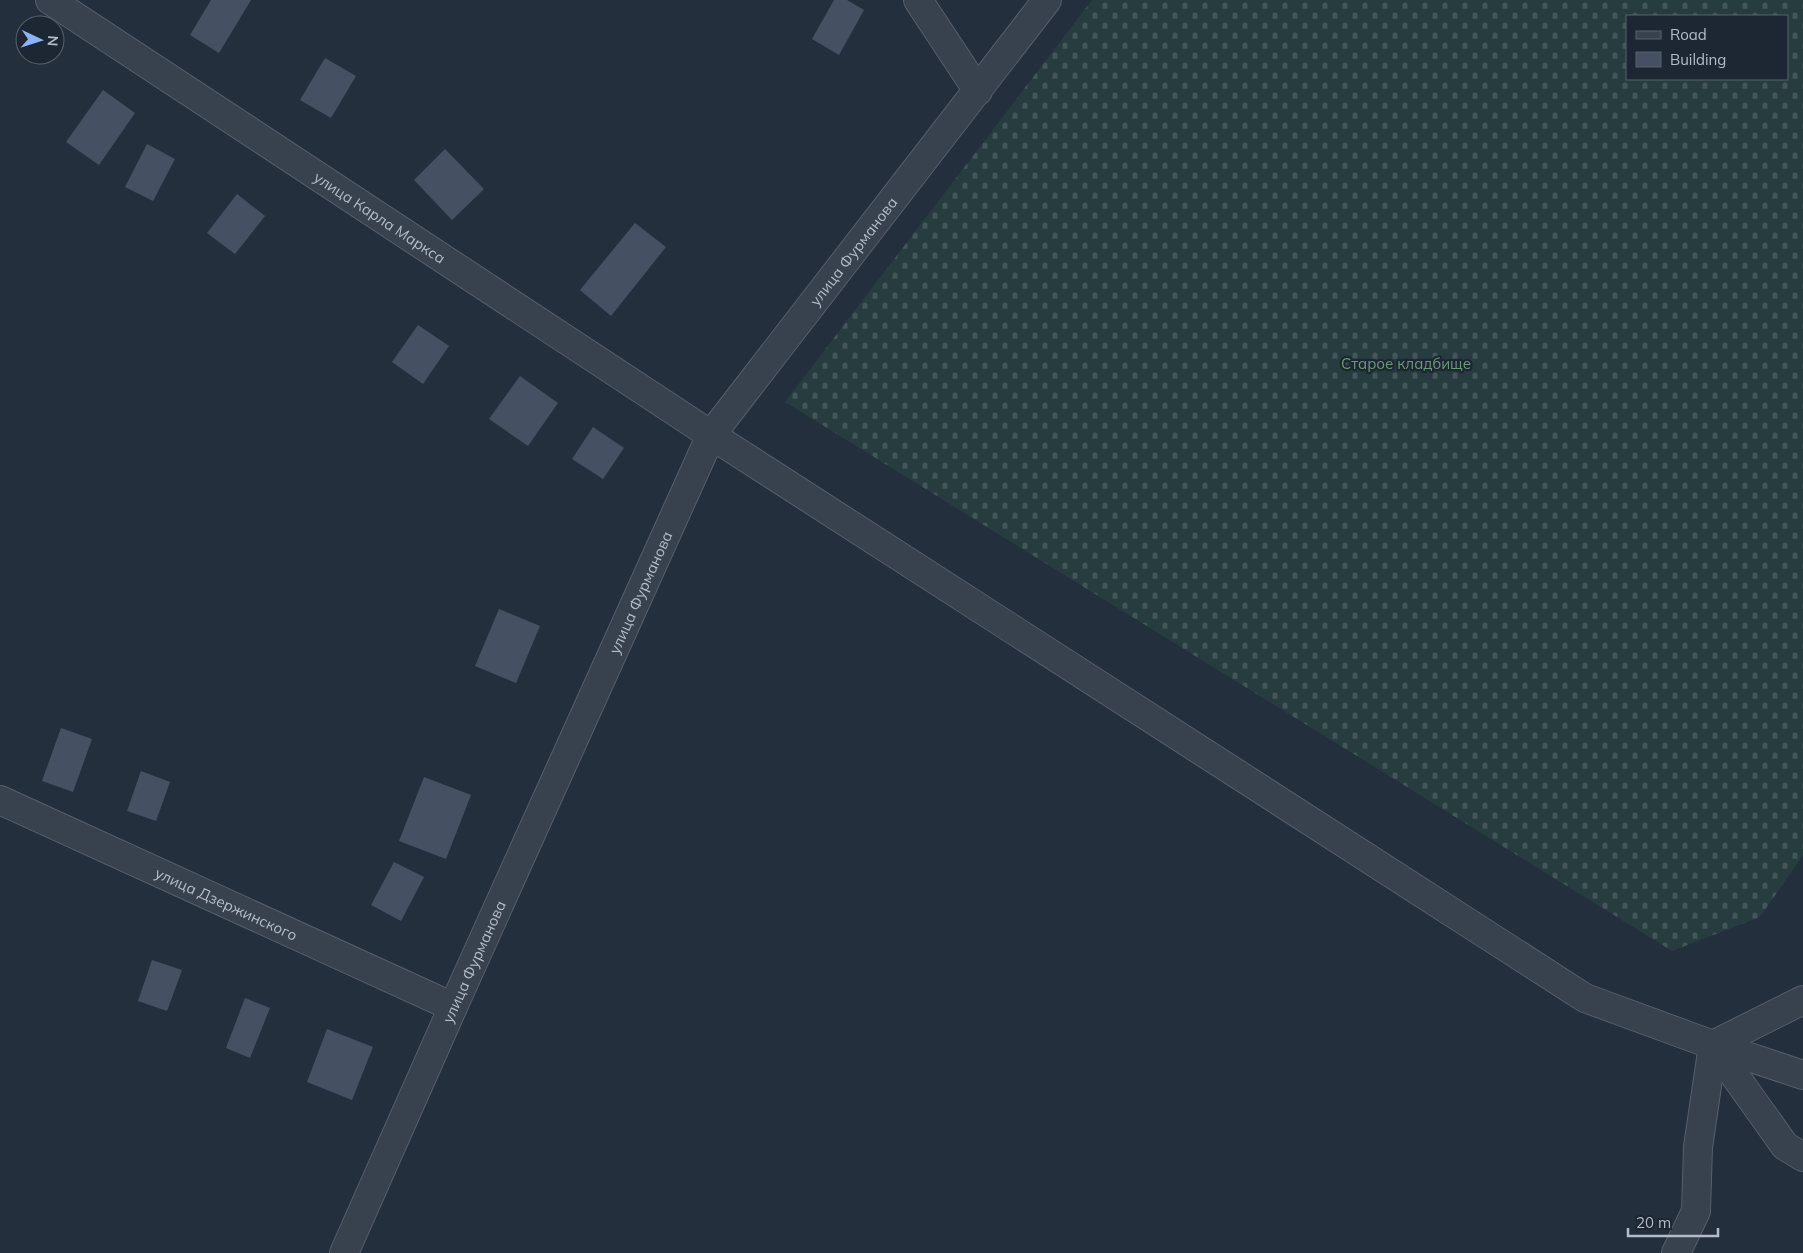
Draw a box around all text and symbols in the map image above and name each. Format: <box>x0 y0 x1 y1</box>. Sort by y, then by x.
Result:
north arrow <box>15 15 65 65</box>
legend <box>1626 15 1788 80</box>
text: Road <box>1670 25 1707 44</box>
text: N <box>44 35 62 47</box>
text: Building <box>1670 50 1726 69</box>
street label: улица Карла Маркса <box>311 167 449 267</box>
street label: улица Фурманова <box>805 193 901 309</box>
park label: Старое кладбище <box>1341 354 1471 373</box>
street label: улица Фурманова <box>604 528 676 657</box>
street label: улица Дзержинского <box>152 863 301 944</box>
street label: улица Фурманова <box>438 897 509 1026</box>
scale bar <box>1628 1206 1718 1238</box>
text: 20 m <box>1636 1213 1671 1232</box>

